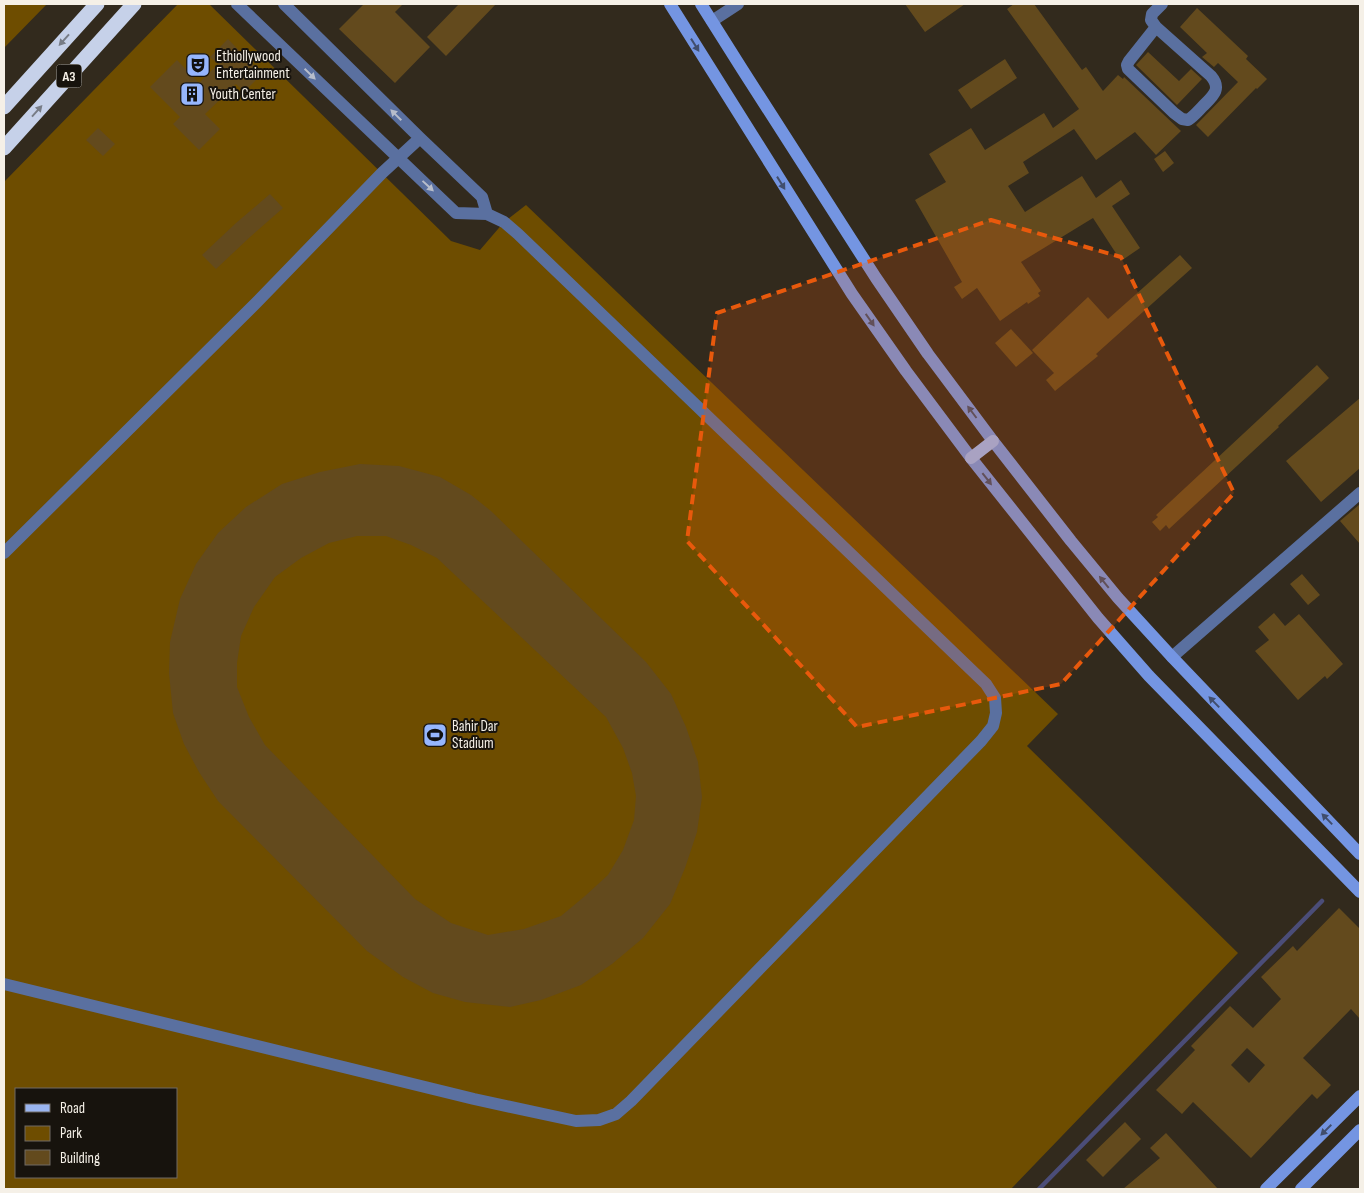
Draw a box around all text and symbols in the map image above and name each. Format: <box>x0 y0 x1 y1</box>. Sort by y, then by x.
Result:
one-way arrow <box>59 33 70 46</box>
one-way arrow <box>691 39 700 52</box>
place label: Ethiollywood Entertainment <box>216 47 290 83</box>
theatre icon: Ethiollywood Entertainment <box>185 52 211 78</box>
road number: A3 <box>56 64 82 88</box>
one-way arrow <box>304 68 316 80</box>
building icon: Youth Center <box>179 81 205 107</box>
place label: Youth Center <box>210 85 277 104</box>
one-way arrow <box>31 105 42 118</box>
one-way arrow <box>391 109 403 121</box>
one-way arrow <box>777 177 786 190</box>
one-way arrow <box>421 180 433 192</box>
one-way arrow <box>865 313 875 326</box>
one-way arrow <box>967 406 977 419</box>
one-way arrow <box>981 472 992 485</box>
one-way arrow <box>1099 576 1110 589</box>
one-way arrow <box>1208 696 1220 708</box>
place label: Bahir Dar Stadium <box>452 717 498 753</box>
sports icon: Bahir Dar Stadium <box>422 722 448 748</box>
one-way arrow <box>1321 813 1333 825</box>
legend <box>15 1088 178 1178</box>
text: Road <box>60 1099 85 1118</box>
text: Park <box>60 1124 82 1143</box>
one-way arrow <box>1320 1124 1332 1136</box>
text: Building <box>60 1149 100 1168</box>

